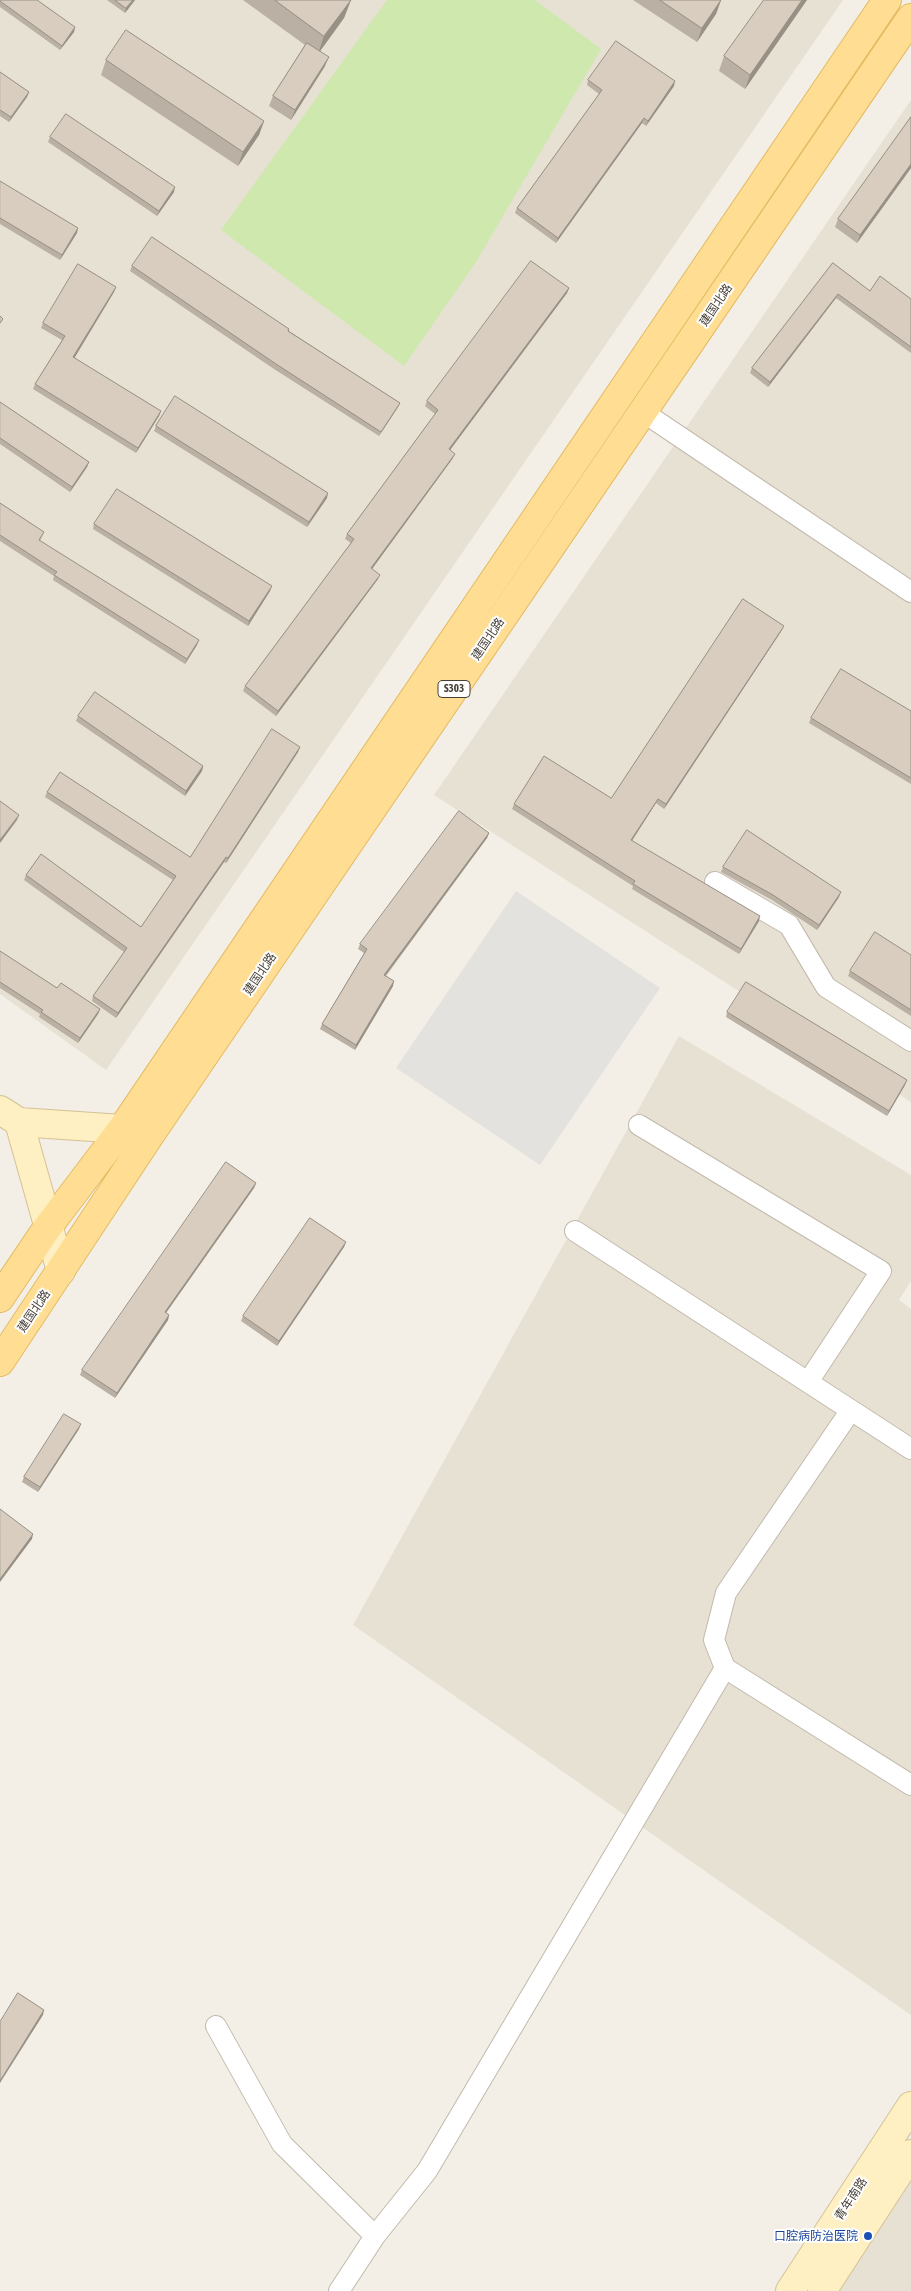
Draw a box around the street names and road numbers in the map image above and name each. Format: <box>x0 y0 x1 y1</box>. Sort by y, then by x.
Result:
street label: 建国北路 <box>697 281 735 329</box>
street label: 建国北路 <box>469 615 507 663</box>
road number: S303 <box>438 681 470 698</box>
street label: 建国北路 <box>241 950 279 998</box>
street label: 建国北路 <box>15 1287 53 1335</box>
street label: 青年南路 <box>832 2175 870 2223</box>

